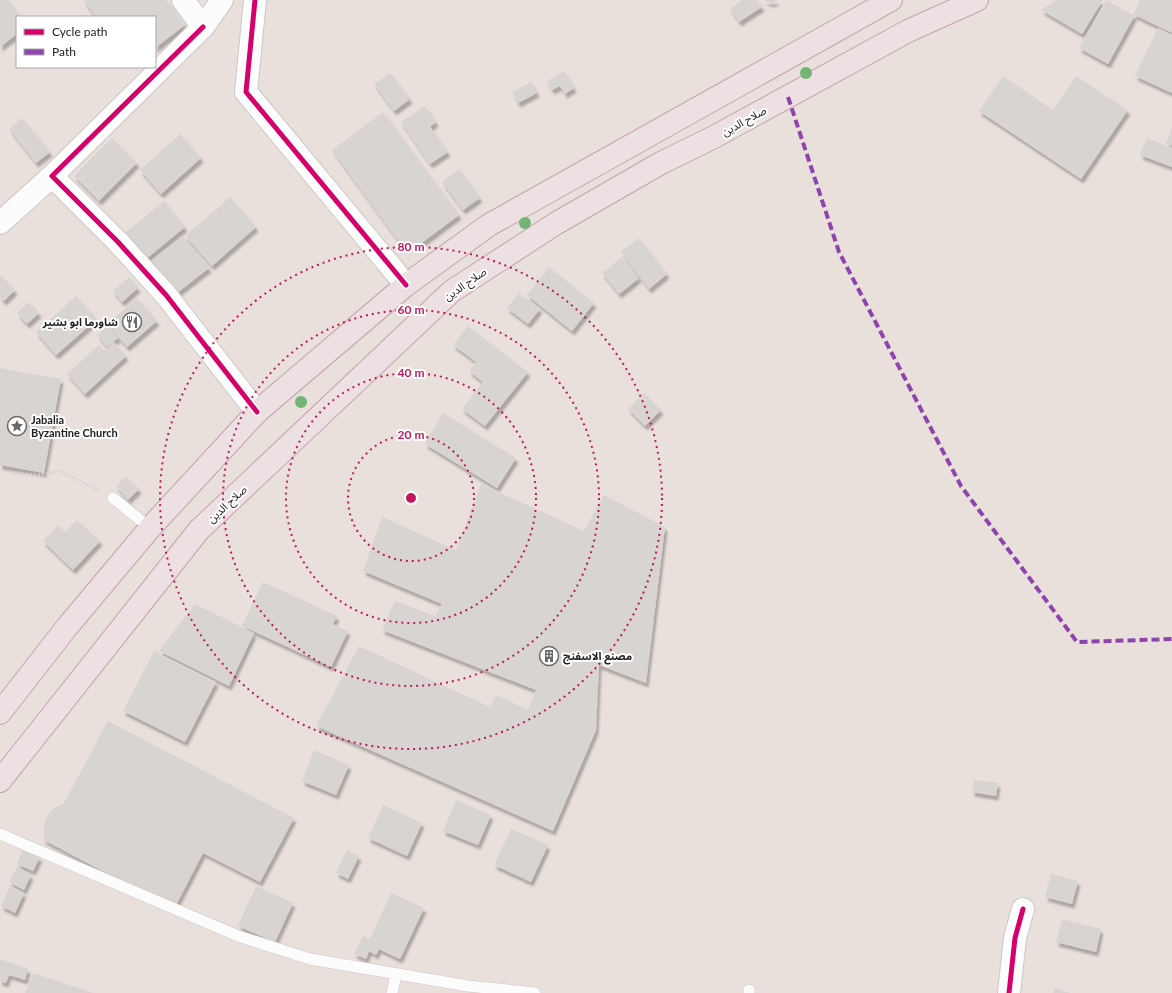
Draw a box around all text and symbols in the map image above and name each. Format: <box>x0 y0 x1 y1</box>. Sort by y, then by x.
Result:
legend <box>16 16 156 68</box>
text: Cycle path <box>52 24 107 39</box>
text: Path <box>52 44 76 59</box>
street label: صلاح الدين <box>719 103 769 140</box>
text: 80 m <box>398 239 424 254</box>
street label: صلاح الدين <box>441 264 490 305</box>
text: 60 m <box>398 302 424 317</box>
restaurant icon: شاورما ابو بشير <box>121 311 143 333</box>
place label: شاورما ابو بشير <box>42 315 118 329</box>
text: 40 m <box>398 365 424 380</box>
place label: Jabalia Byzantine Church <box>31 413 118 439</box>
place icon: Jabalia Byzantine Church <box>6 415 28 437</box>
text: 20 m <box>398 427 424 442</box>
street label: صلاح الدين <box>204 482 250 527</box>
centre of rings <box>404 491 418 505</box>
building icon: مصنع الاسفنج <box>538 645 560 667</box>
place label: مصنع الاسفنج <box>563 649 632 665</box>

